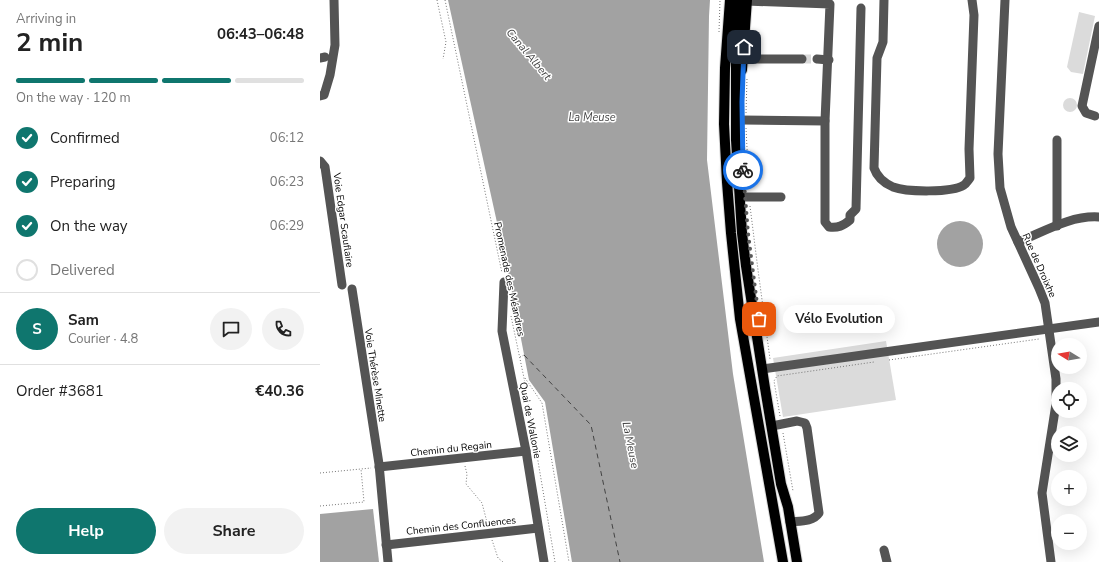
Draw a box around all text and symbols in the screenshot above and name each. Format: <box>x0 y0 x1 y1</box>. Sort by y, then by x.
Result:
text: Arriving in <box>16 10 76 28</box>
text: 06:43–06:48 <box>217 24 304 44</box>
text: 2 min <box>16 25 83 60</box>
water label: Canal Albert <box>503 25 555 84</box>
pin <box>727 30 761 64</box>
icon: home <box>733 36 755 58</box>
text: On the way · 120 m <box>16 89 131 107</box>
water label: La Meuse <box>568 110 616 125</box>
icon: check <box>16 127 38 149</box>
text: Confirmed <box>50 128 120 148</box>
text: 06:12 <box>270 129 304 147</box>
courier <box>723 150 763 190</box>
icon: bike <box>732 159 754 181</box>
icon: check <box>16 171 38 193</box>
street label: Voie Edgar Scauflaire <box>329 171 357 268</box>
text: Preparing <box>50 172 115 192</box>
text: 06:23 <box>270 173 304 191</box>
icon: check <box>16 215 38 237</box>
text: On the way <box>50 216 128 236</box>
text: 06:29 <box>270 217 304 235</box>
street label: Promenade des Méandres <box>490 221 528 338</box>
street label: Rue de Droixhe <box>1019 231 1060 300</box>
text: Delivered <box>50 260 115 280</box>
pin <box>742 302 776 336</box>
callout: Vélo Evolution <box>783 305 895 333</box>
button: chat <box>210 308 252 350</box>
button: phone <box>262 308 304 350</box>
icon: bag <box>748 308 770 330</box>
text: Sam <box>68 310 99 330</box>
text: Vélo Evolution <box>795 310 883 328</box>
text: S <box>32 319 42 339</box>
street label: Voie Thérèse Minette <box>361 326 389 423</box>
text: Courier · 4.8 <box>68 330 138 348</box>
north arrow <box>1051 338 1087 374</box>
map controls <box>1051 338 1087 550</box>
text: Order #3681 <box>16 381 104 401</box>
text: €40.36 <box>255 381 304 401</box>
street label: Quai de Wallonie <box>516 381 544 460</box>
button: locate <box>1051 382 1087 418</box>
water label: La Meuse <box>619 420 642 470</box>
button: layers <box>1051 426 1087 462</box>
street label: Chemin du Regain <box>410 438 493 460</box>
button: + <box>1051 470 1087 506</box>
button: Help <box>16 508 156 554</box>
button: Share <box>164 508 304 554</box>
street label: Chemin des Confluences <box>405 513 517 539</box>
button: − <box>1051 514 1087 550</box>

